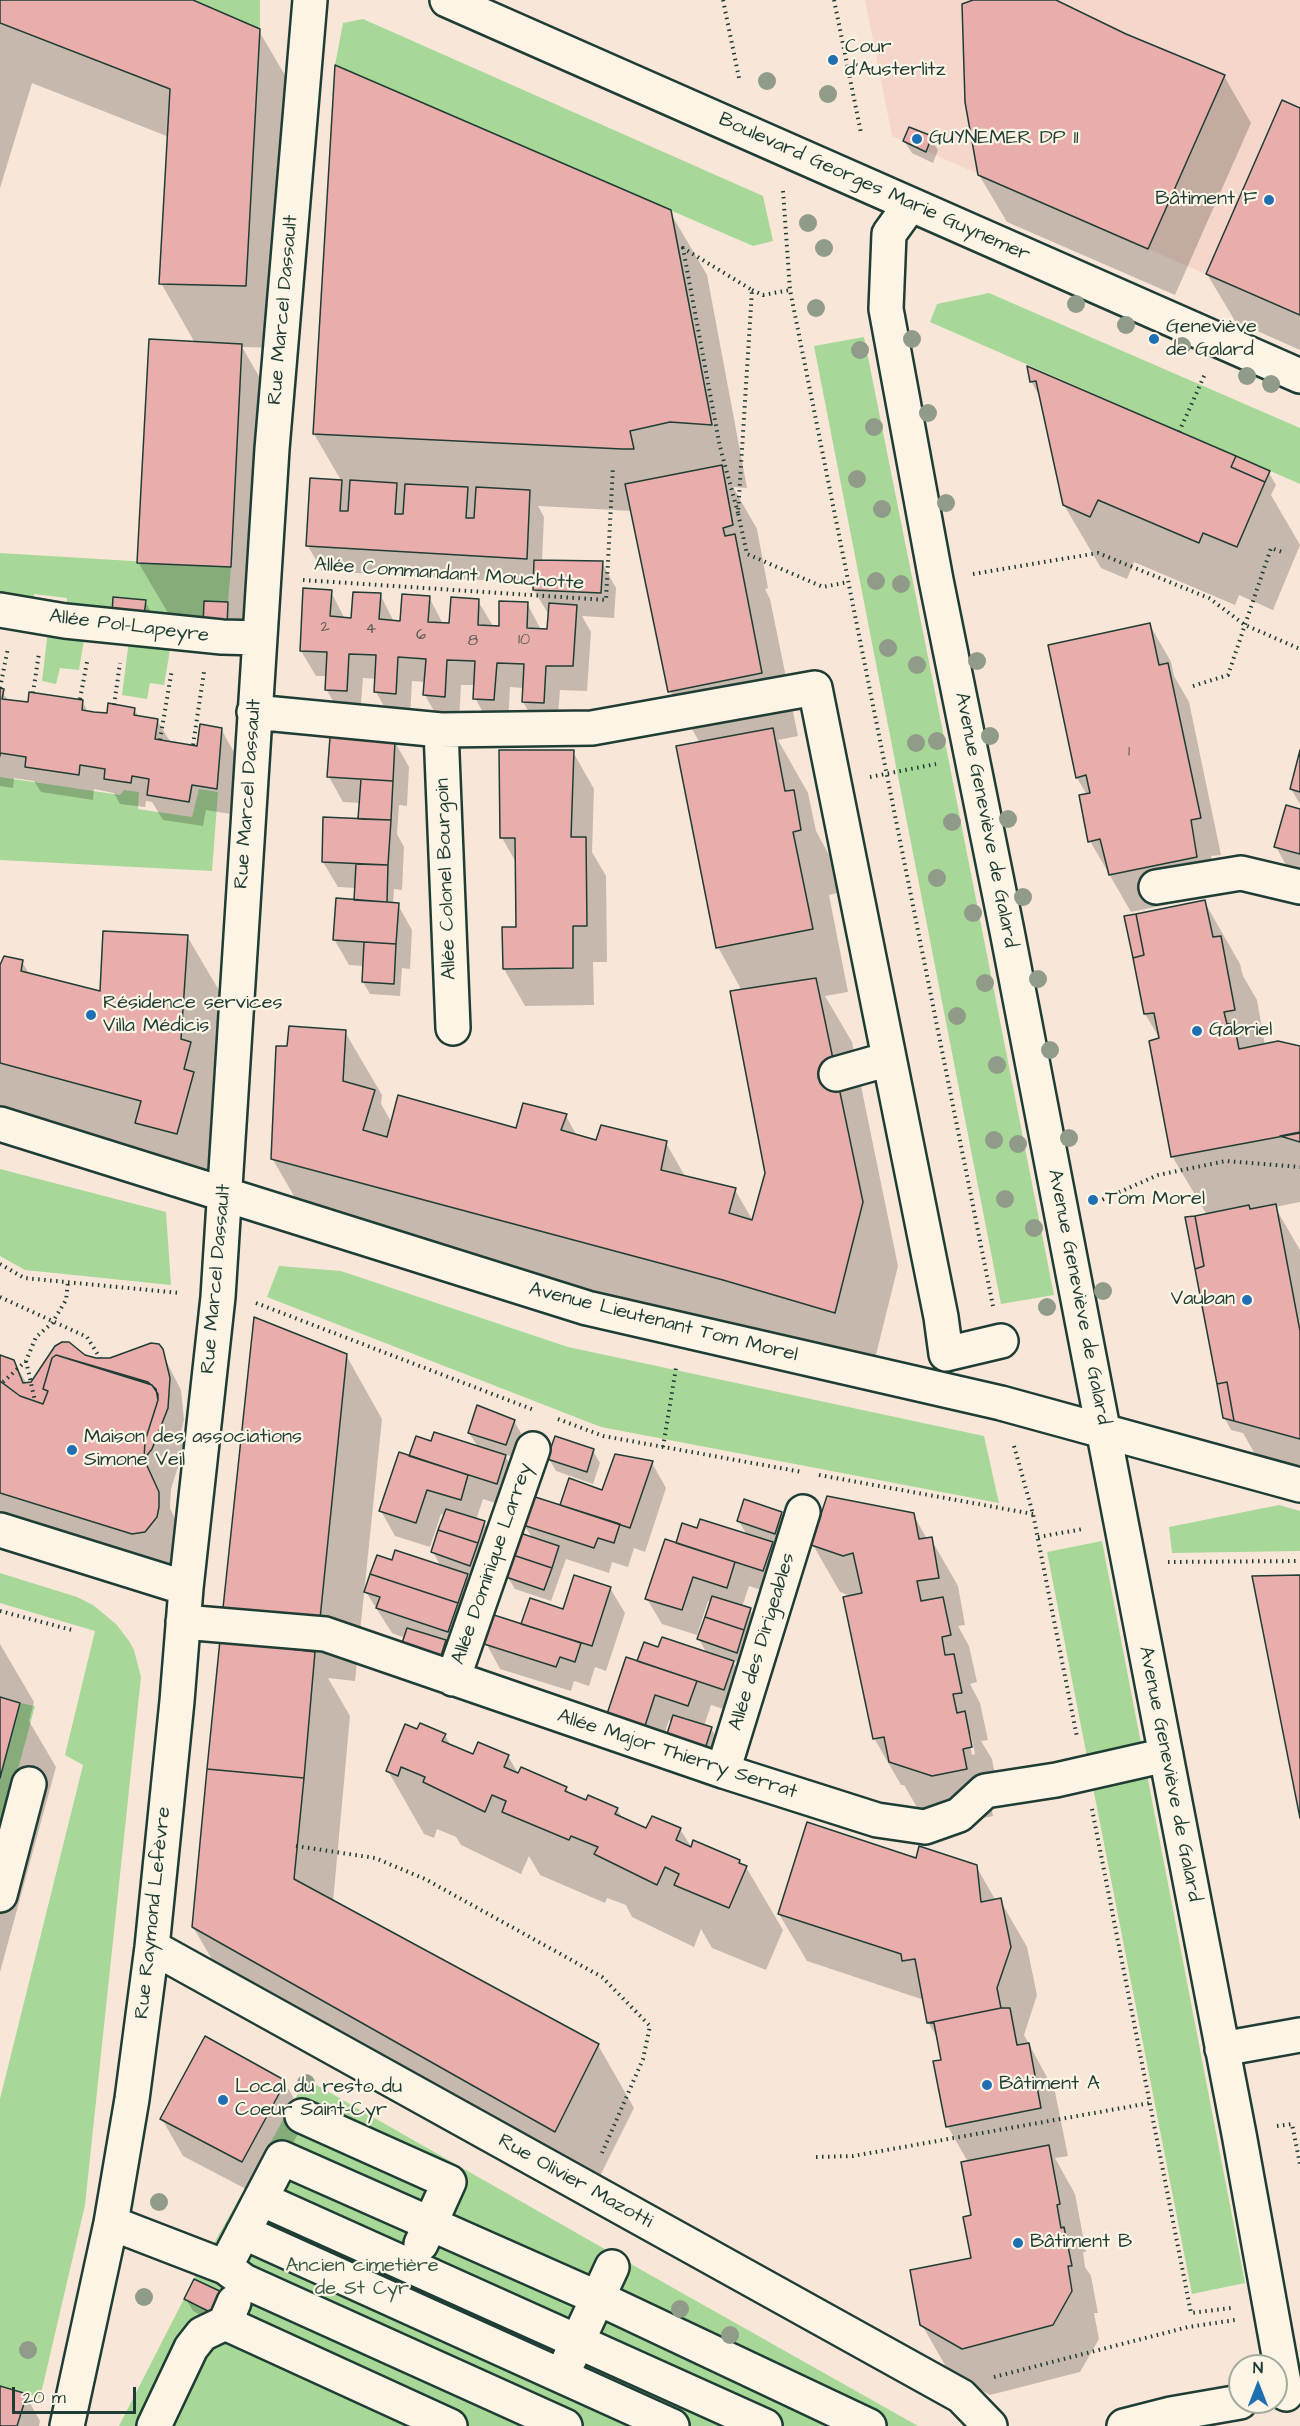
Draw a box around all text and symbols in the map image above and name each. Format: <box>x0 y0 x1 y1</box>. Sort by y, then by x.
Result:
place label: Cour d'Austerlitz <box>845 36 946 83</box>
marker: Cour d'Austerlitz <box>826 53 840 67</box>
street label: Boulevard Georges Marie Guynemer <box>715 108 1033 268</box>
place label: GUYNEMER DP 11 <box>929 127 1079 151</box>
marker: GUYNEMER DP 11 <box>910 132 924 146</box>
place label: Bâtiment F <box>1155 188 1257 212</box>
marker: Bâtiment F <box>1262 193 1276 207</box>
street label: Rue Marcel Dassault <box>264 214 304 406</box>
place label: Geneviève de Galard <box>1166 316 1257 363</box>
marker: Geneviève de Galard <box>1147 332 1161 346</box>
street label: Allée Commandant Mouchotte <box>313 554 585 596</box>
street label: Allée Pol-Lapeyre <box>48 605 210 649</box>
house number: 2 <box>320 618 330 638</box>
house number: 4 <box>366 620 376 640</box>
house number: 6 <box>416 626 426 646</box>
house number: 10 <box>518 631 530 651</box>
house number: 8 <box>468 632 478 652</box>
street label: Avenue Geneviève de Galard <box>948 690 1022 950</box>
street label: Rue Marcel Dassault <box>230 698 268 890</box>
house number: 1 <box>1128 743 1130 763</box>
street label: Allée Colonel Bourgoin <box>431 778 463 980</box>
place label: Résidence services Villa Médicis <box>103 992 283 1039</box>
marker: Résidence services Villa Médicis <box>84 1008 98 1022</box>
place label: Gabriel <box>1209 1019 1272 1043</box>
marker: Gabriel <box>1190 1024 1204 1038</box>
street label: Avenue Geneviève de Galard <box>1041 1167 1115 1427</box>
street label: Rue Marcel Dassault <box>197 1183 237 1375</box>
place label: Tom Morel <box>1105 1188 1205 1212</box>
marker: Tom Morel <box>1086 1193 1100 1207</box>
street label: Avenue Lieutenant Tom Morel <box>526 1278 800 1368</box>
place label: Vauban <box>1171 1288 1235 1312</box>
marker: Vauban <box>1240 1293 1254 1307</box>
place label: Maison des associations Simone Veil <box>84 1426 302 1473</box>
marker: Maison des associations Simone Veil <box>65 1443 79 1457</box>
street label: Allée Dominique Larrey <box>447 1460 539 1668</box>
street label: Allée des Dirigeables <box>725 1550 801 1734</box>
street label: Avenue Geneviève de Galard <box>1132 1644 1206 1904</box>
street label: Allée Major Thierry Serrat <box>554 1705 800 1805</box>
street label: Rue Raymond Lefèvre <box>131 1806 177 2020</box>
place label: Bâtiment A <box>999 2073 1100 2097</box>
place label: Local du resto du Coeur Saint-Cyr <box>235 2076 402 2123</box>
marker: Bâtiment A <box>980 2078 994 2092</box>
marker: Local du resto du Coeur Saint-Cyr <box>216 2093 230 2107</box>
street label: Rue Olivier Mazotti <box>493 2130 657 2234</box>
place label: Bâtiment B <box>1030 2231 1132 2255</box>
marker: Bâtiment B <box>1011 2236 1025 2250</box>
park label: Ancien cimetière de St Cyr <box>285 2255 439 2302</box>
north arrow <box>1228 2354 1288 2414</box>
text: N <box>1253 2357 1263 2379</box>
scale bar <box>15 2375 140 2413</box>
text: 20 m <box>23 2385 66 2410</box>

